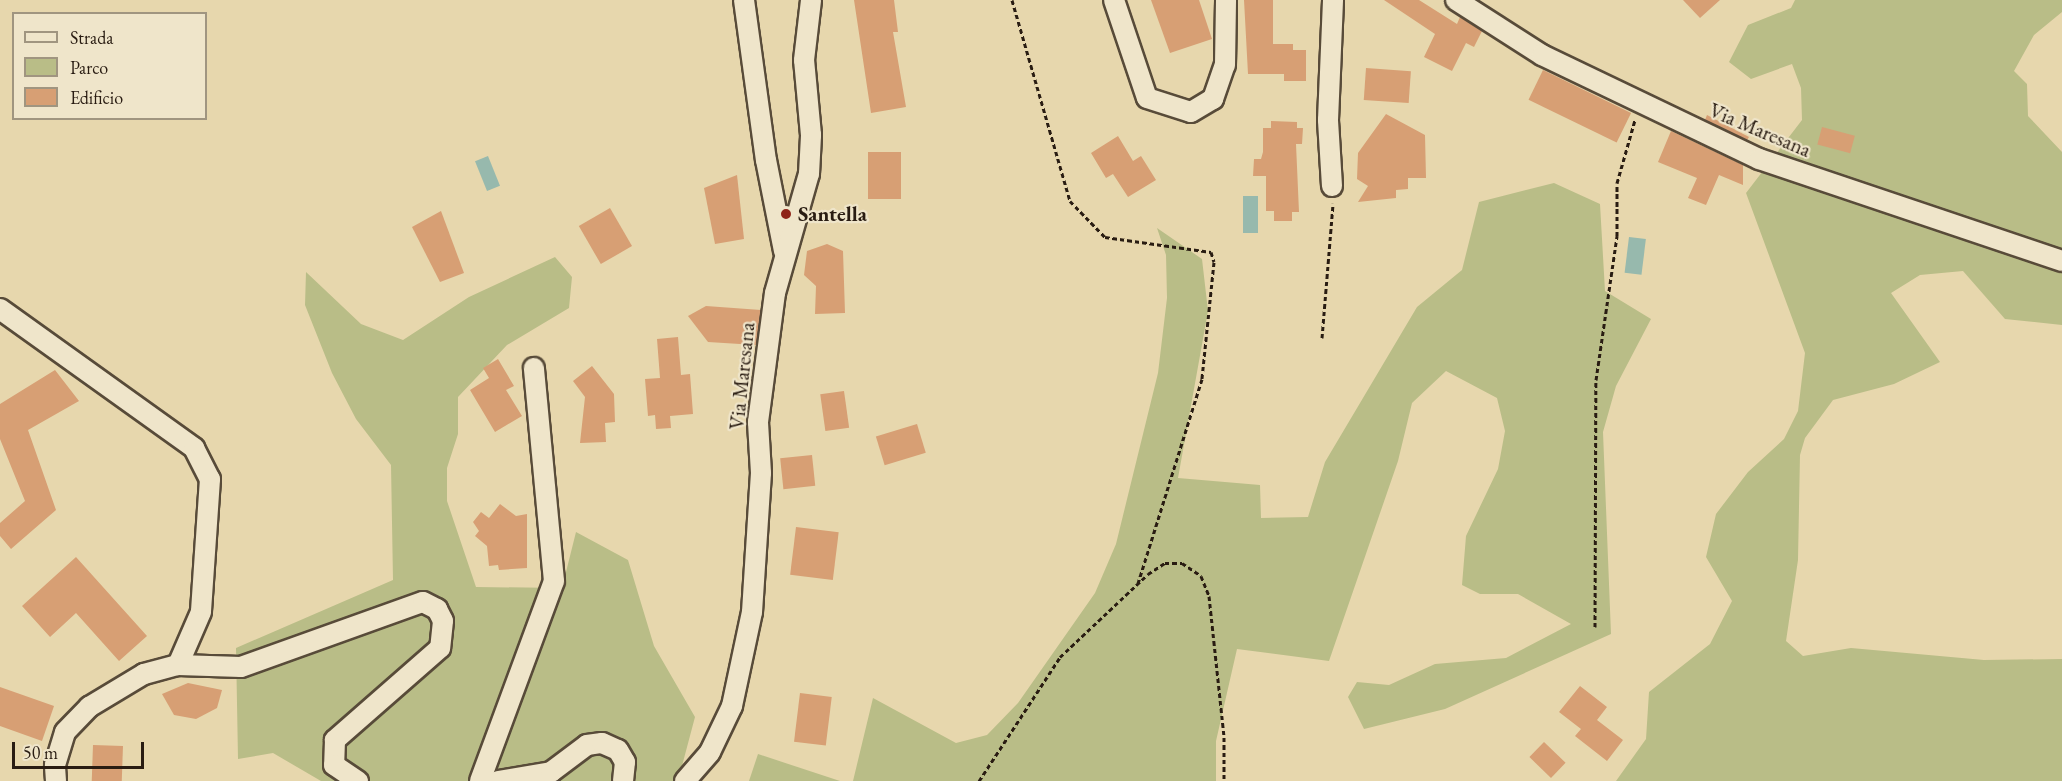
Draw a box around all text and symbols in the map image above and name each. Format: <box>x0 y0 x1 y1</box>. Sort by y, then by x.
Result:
legend <box>12 12 207 120</box>
text: Strada <box>70 26 114 49</box>
text: Parco <box>70 56 108 79</box>
text: Edificio <box>70 86 123 109</box>
street label: Via Maresana <box>1705 97 1815 163</box>
place label: Santella <box>798 201 867 227</box>
marker: Santella <box>779 207 793 221</box>
street label: Via Maresana <box>724 321 760 431</box>
scale bar <box>15 730 147 768</box>
text: 50 m <box>23 741 58 764</box>

